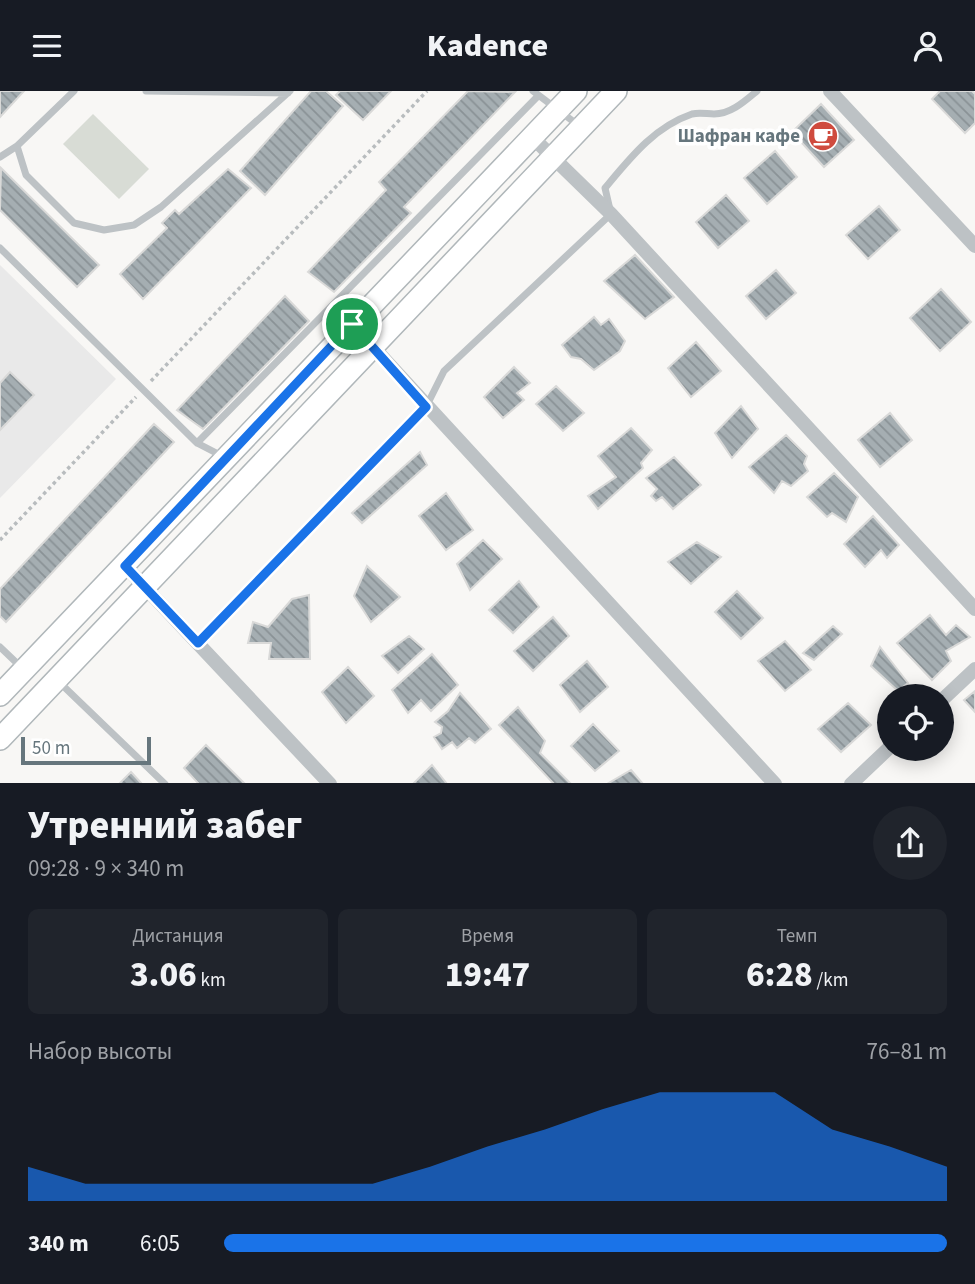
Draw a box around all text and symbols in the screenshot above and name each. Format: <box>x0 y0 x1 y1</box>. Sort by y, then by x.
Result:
text: Kadence <box>427 23 548 69</box>
icon: menu <box>28 27 66 65</box>
icon: person <box>909 27 947 65</box>
cafe icon: Шафран кафе <box>806 119 840 153</box>
place label: Шафран кафе <box>677 123 800 150</box>
pin <box>322 294 382 354</box>
icon: arrive <box>333 305 371 343</box>
map controls <box>877 684 954 761</box>
button: locate <box>877 684 954 761</box>
scale bar <box>21 734 150 766</box>
text: 50 m <box>32 735 70 762</box>
text: Утренний забег <box>28 799 302 853</box>
button: share <box>873 806 947 880</box>
text: 09:28 · 9 × 340 m <box>28 852 184 885</box>
text: Дистанция <box>132 923 223 950</box>
text: Время <box>461 923 514 950</box>
text: Темп <box>777 923 818 950</box>
text: 3.06 <box>130 950 197 1000</box>
text: 19:47 <box>445 950 530 1000</box>
text: 6:28 <box>746 950 813 1000</box>
text: km <box>197 967 226 994</box>
text: /km <box>813 967 848 994</box>
text: Набор высоты <box>28 1035 172 1068</box>
text: 76–81 m <box>867 1035 947 1068</box>
text: 340 m <box>28 1227 89 1260</box>
text: 6:05 <box>140 1227 180 1260</box>

